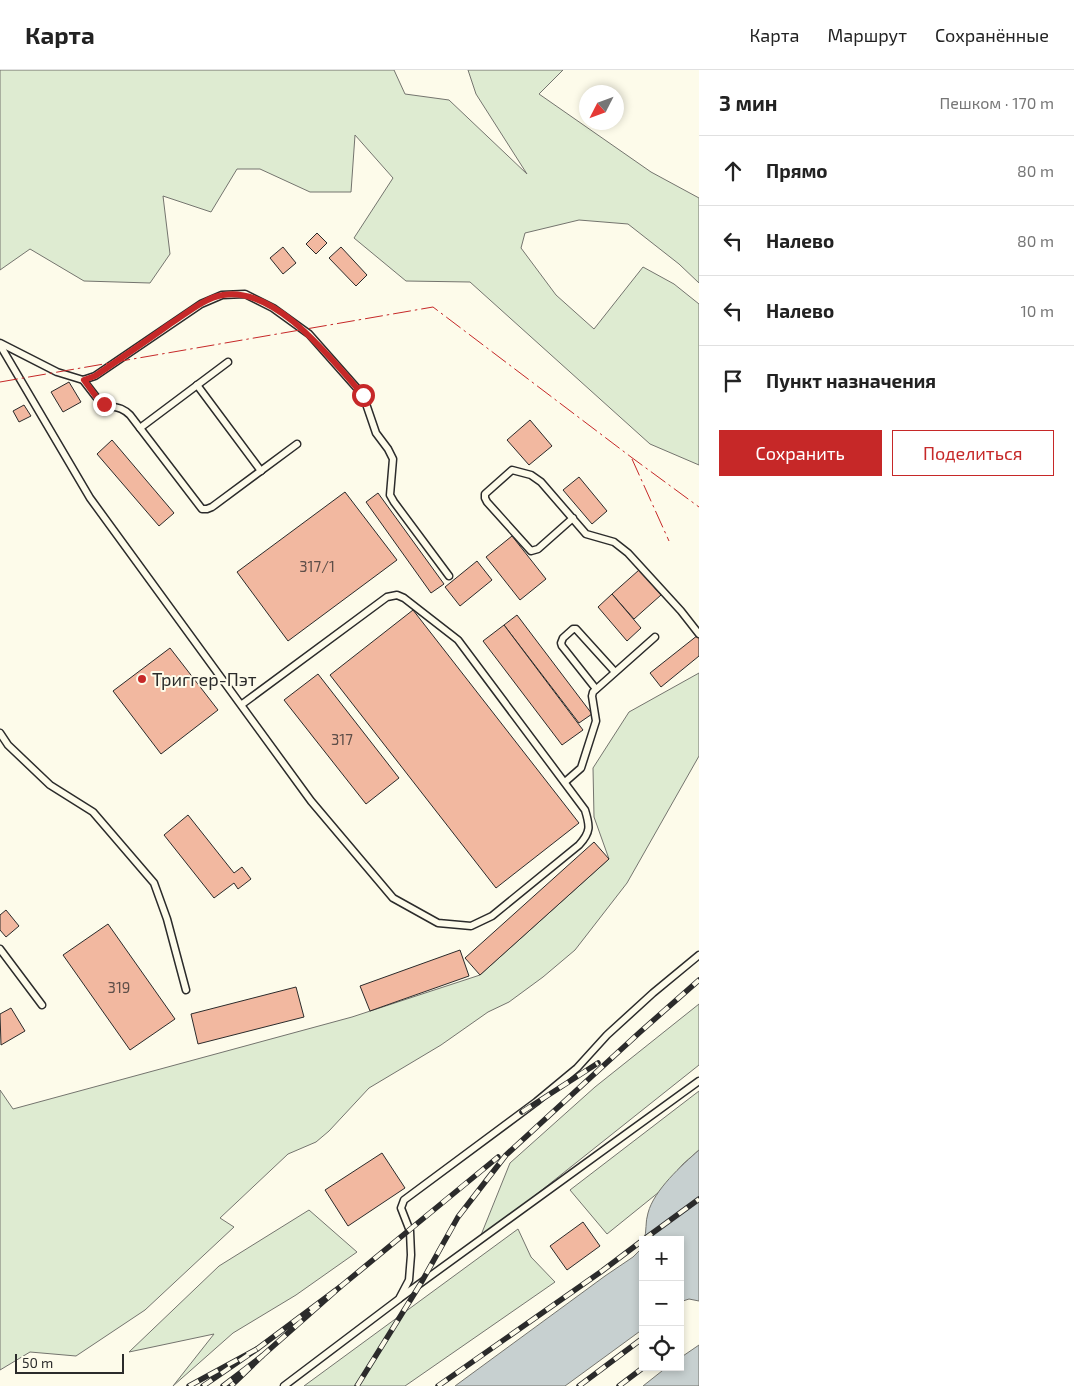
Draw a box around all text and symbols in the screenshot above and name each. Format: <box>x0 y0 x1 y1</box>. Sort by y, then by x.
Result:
text: Карта <box>25 20 95 49</box>
text: Карта <box>749 24 799 46</box>
text: Маршрут <box>827 24 907 46</box>
text: Сохранённые <box>935 24 1049 46</box>
north arrow <box>579 85 624 130</box>
text: 3 мин <box>719 90 777 115</box>
text: Пешком · 170 m <box>939 93 1054 112</box>
icon: ahead <box>719 157 747 185</box>
text: Прямо <box>766 159 828 182</box>
text: 80 m <box>1017 161 1054 180</box>
icon: left <box>719 227 747 255</box>
text: Налево <box>766 229 834 252</box>
text: 80 m <box>1017 231 1054 250</box>
icon: left <box>719 297 747 325</box>
text: Налево <box>766 299 834 322</box>
text: 10 m <box>1020 301 1054 320</box>
icon: arrive <box>719 367 747 395</box>
text: Пункт назначения <box>766 369 936 392</box>
route start <box>352 384 375 407</box>
route end <box>93 393 116 416</box>
button: Сохранить <box>719 430 882 476</box>
button: Поделиться <box>892 430 1054 476</box>
house number: 317/1 <box>299 557 335 575</box>
place label: Триггер-Пэт <box>152 668 257 690</box>
marker: Триггер-Пэт <box>136 673 148 685</box>
house number: 317 <box>331 730 353 748</box>
house number: 319 <box>108 978 130 996</box>
map controls <box>639 1236 684 1371</box>
button: + <box>639 1236 684 1281</box>
button: − <box>639 1281 684 1326</box>
button: locate <box>639 1326 684 1371</box>
scale bar <box>15 1351 124 1374</box>
text: 50 m <box>22 1354 53 1371</box>

